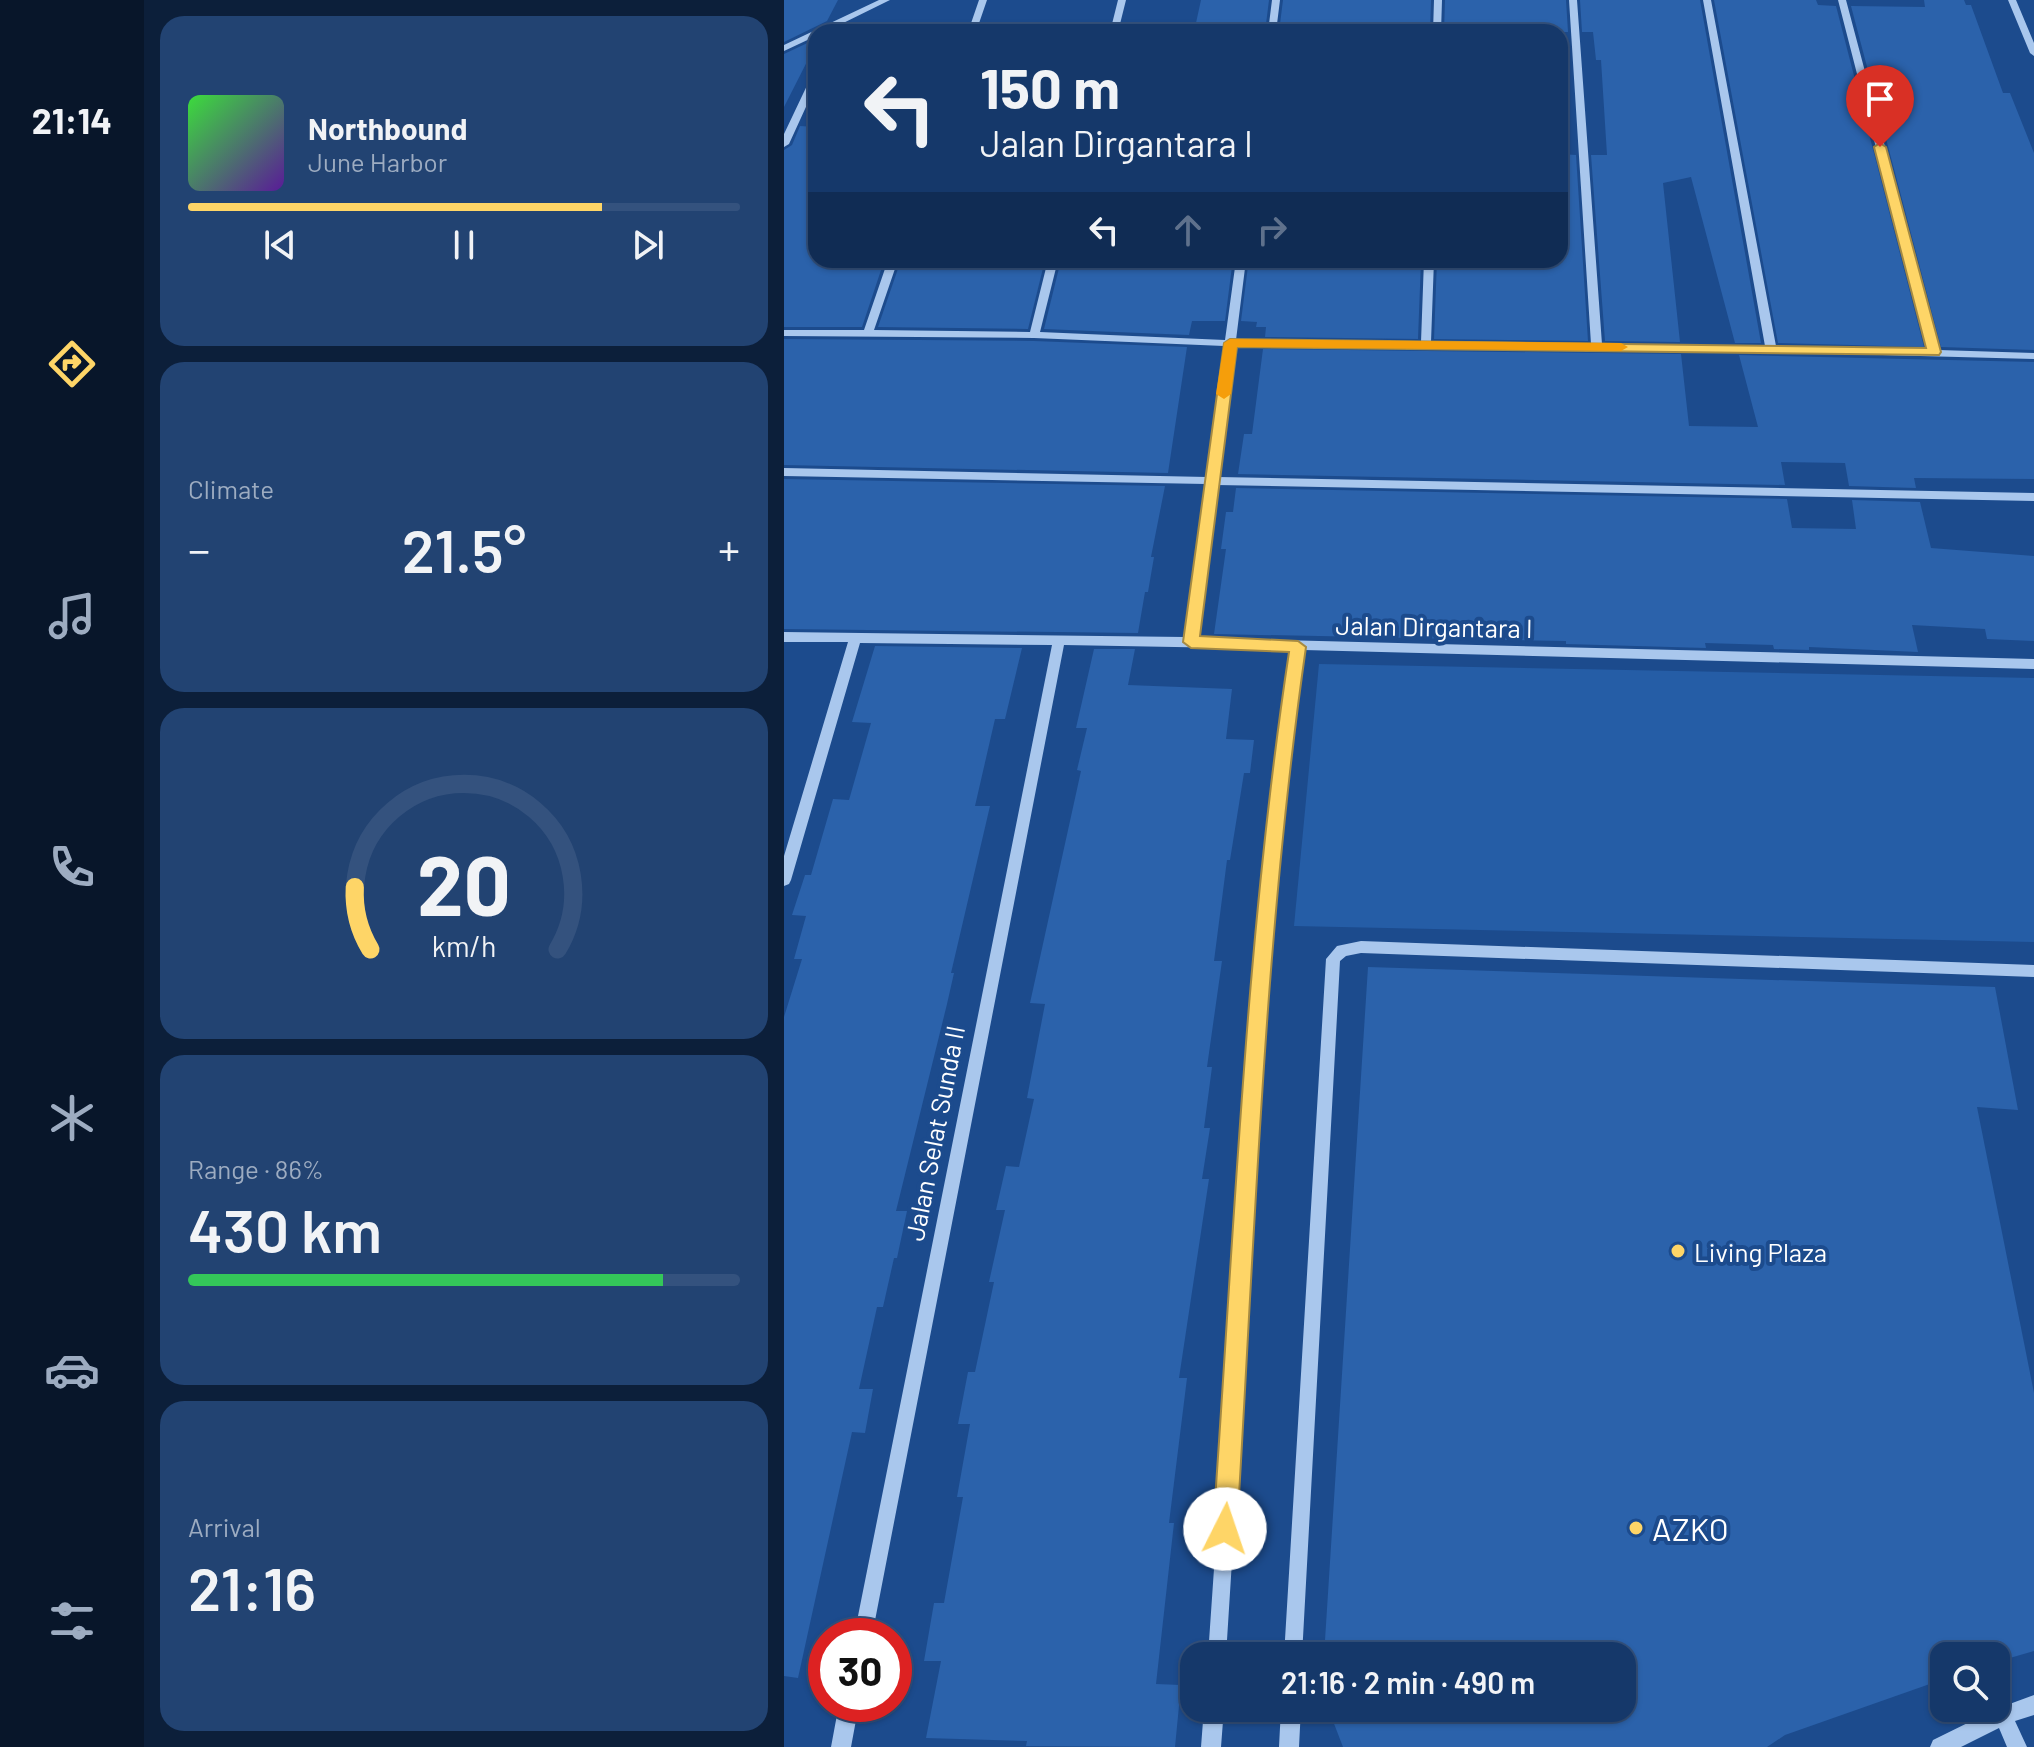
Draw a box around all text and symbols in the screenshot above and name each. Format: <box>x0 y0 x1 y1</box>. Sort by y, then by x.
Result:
text: 150 m <box>980 53 1120 120</box>
icon: left <box>848 56 952 160</box>
pin <box>1846 65 1914 147</box>
icon: arrive <box>1858 77 1902 121</box>
text: 21:14 <box>32 98 112 141</box>
text: Northbound <box>308 110 467 146</box>
text: Jalan Dirgantara I <box>980 121 1253 164</box>
text: June Harbor <box>308 146 447 177</box>
icon: left <box>1082 208 1126 252</box>
icon: ahead <box>1166 208 1210 252</box>
icon: right <box>1250 208 1294 252</box>
icon: previous <box>258 223 302 267</box>
icon: pause <box>442 223 486 267</box>
icon: next <box>626 223 670 267</box>
icon: directions <box>44 336 100 392</box>
text: Climate <box>188 473 274 504</box>
text: 21.5° <box>402 513 526 585</box>
text: − <box>188 522 210 575</box>
text: + <box>718 522 740 575</box>
icon: music <box>44 588 100 644</box>
street label: Jalan Dirgantara I <box>1335 609 1533 643</box>
text: 20 <box>417 832 511 932</box>
icon: phone <box>44 839 100 895</box>
text: km/h <box>432 928 496 963</box>
street label: Jalan Selat Sunda II <box>898 1023 970 1243</box>
icon: climate <box>44 1090 100 1146</box>
text: Range · 86% <box>188 1153 324 1184</box>
text: 430 km <box>188 1193 382 1265</box>
place label: Living Plaza <box>1694 1236 1827 1267</box>
marker: Living Plaza <box>1669 1242 1687 1260</box>
icon: car <box>44 1342 100 1398</box>
position arrow <box>1183 1487 1267 1571</box>
place label: AZKO <box>1652 1509 1729 1547</box>
text: Arrival <box>188 1511 261 1542</box>
marker: AZKO <box>1627 1519 1645 1537</box>
text: 21:16 <box>188 1551 316 1623</box>
icon: filters <box>44 1593 100 1649</box>
speed limit sign: 30 <box>808 1618 912 1722</box>
map controls <box>1930 1642 2010 1722</box>
button: search <box>1930 1642 2010 1722</box>
text: 21:16 · 2 min · 490 m <box>1281 1664 1535 1700</box>

